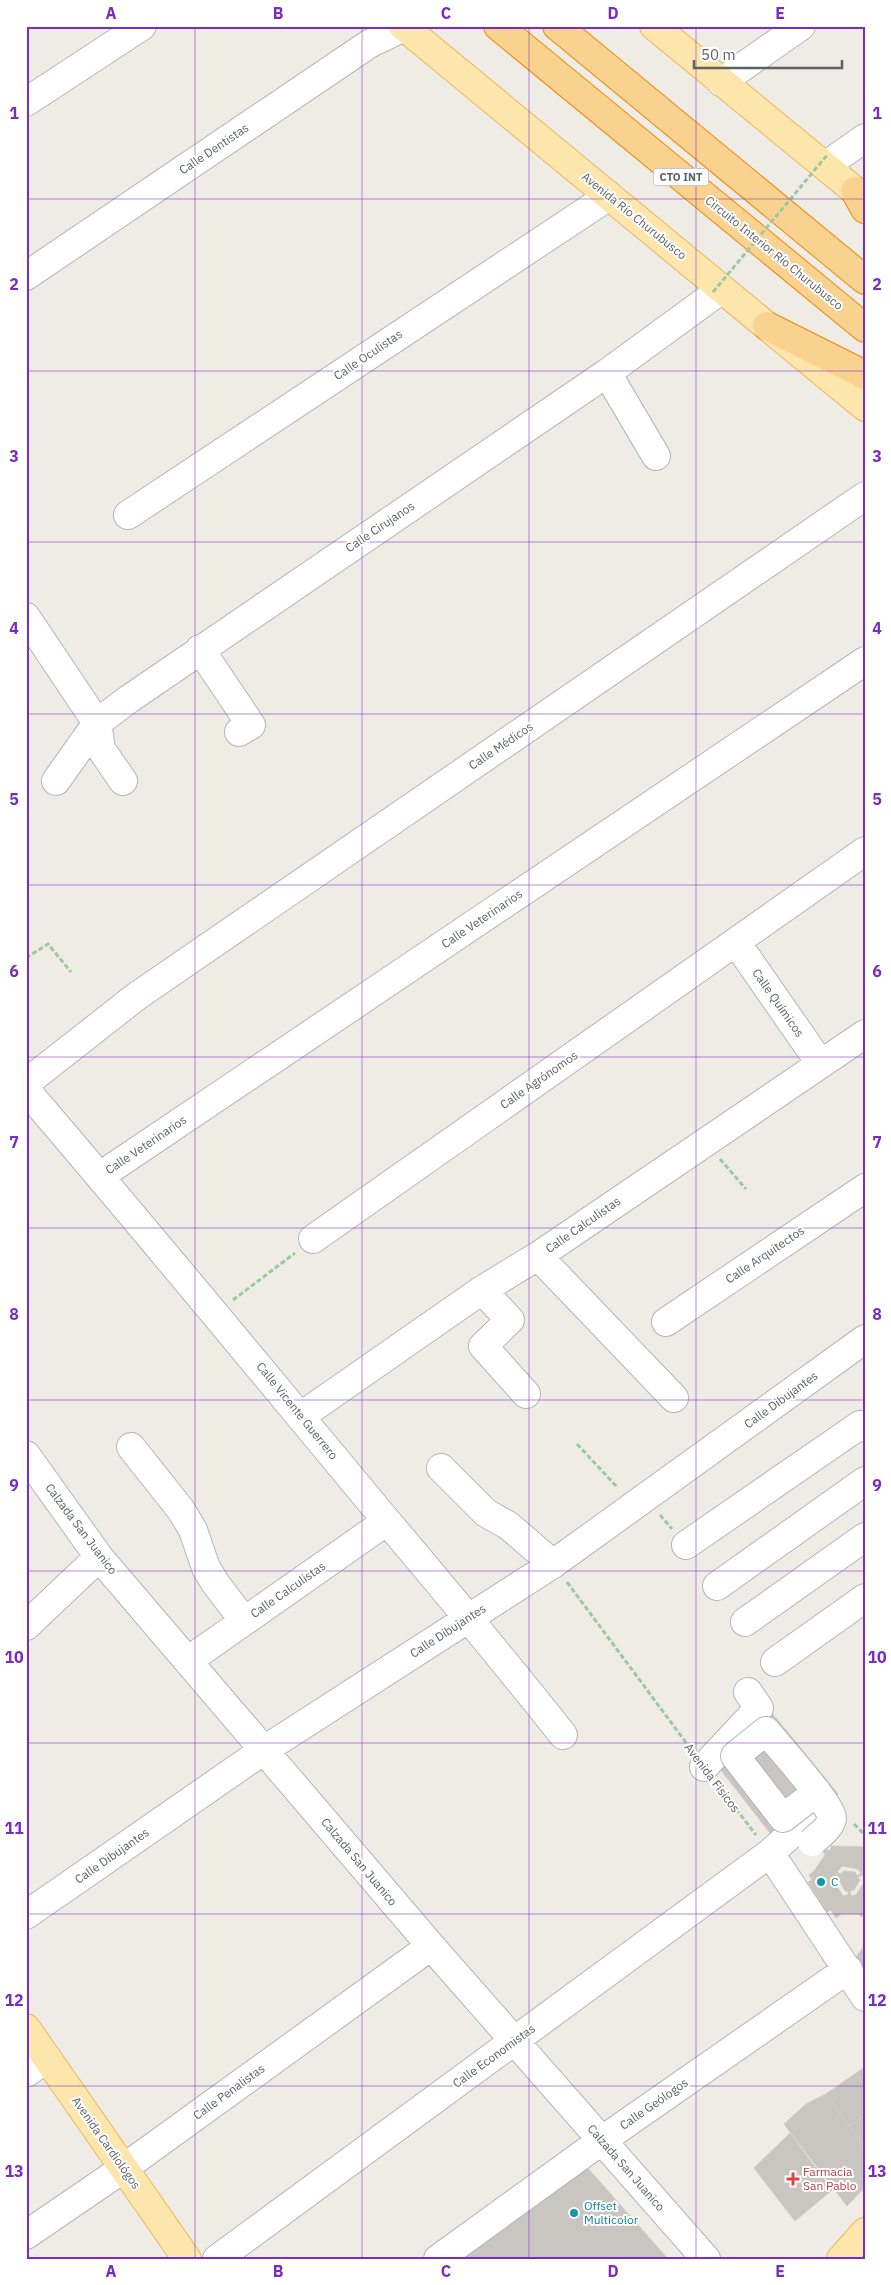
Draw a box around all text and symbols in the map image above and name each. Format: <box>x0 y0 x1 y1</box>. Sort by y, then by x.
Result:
text: A <box>106 3 117 23</box>
text: B <box>273 3 284 23</box>
text: C <box>441 3 451 23</box>
text: D <box>607 3 619 23</box>
text: E <box>775 3 785 23</box>
scale bar <box>694 38 841 70</box>
text: 50 m <box>701 45 736 64</box>
text: 1 <box>9 103 19 123</box>
text: 1 <box>872 103 882 123</box>
street label: Calle Dentistas <box>176 120 251 177</box>
road number: CTO INT <box>654 168 708 186</box>
street label: Avenida Río Churubusco <box>579 169 690 263</box>
street label: Circuito Interior Río Churubusco <box>702 192 846 313</box>
text: 2 <box>9 274 19 294</box>
text: 2 <box>872 274 882 294</box>
street label: Calle Oculistas <box>331 326 405 383</box>
text: 3 <box>9 446 19 466</box>
text: 3 <box>872 446 882 466</box>
street label: Calle Cirujanos <box>342 498 417 555</box>
text: 4 <box>9 618 19 638</box>
text: 4 <box>872 618 882 638</box>
street label: Calle Médicos <box>466 718 536 773</box>
text: 5 <box>9 789 19 809</box>
text: 5 <box>872 789 882 809</box>
street label: Calle Veterinarios <box>438 886 525 951</box>
text: 6 <box>9 961 19 981</box>
text: 6 <box>872 961 882 981</box>
street label: Calle Químicos <box>749 966 808 1040</box>
street label: Calle Agrónomos <box>497 1047 581 1112</box>
street label: Calle Veterinarios <box>102 1112 189 1177</box>
text: 7 <box>9 1132 19 1152</box>
text: 7 <box>872 1132 882 1152</box>
street label: Calle Calculistas <box>542 1193 623 1256</box>
street label: Calle Arquitectos <box>722 1223 807 1287</box>
text: 8 <box>9 1304 19 1324</box>
text: 8 <box>872 1304 882 1324</box>
street label: Calle Vicente Guerrero <box>253 1359 342 1463</box>
street label: Calle Dibujantes <box>741 1368 821 1431</box>
text: 9 <box>9 1475 19 1495</box>
text: 9 <box>872 1475 882 1495</box>
street label: Calzada San Juanico <box>42 1480 121 1577</box>
street label: Calle Calculistas <box>247 1558 328 1621</box>
street label: Calle Dibujantes <box>407 1600 489 1661</box>
text: 10 <box>4 1647 24 1667</box>
text: 10 <box>867 1647 887 1667</box>
street label: Avenida Físicos <box>681 1740 743 1815</box>
street label: Calzada San Juanico <box>318 1815 401 1909</box>
text: 11 <box>4 1818 24 1838</box>
text: 11 <box>867 1818 887 1838</box>
street label: Calle Dibujantes <box>72 1824 152 1887</box>
place label: C <box>831 1874 839 1889</box>
marker: C <box>815 1876 827 1888</box>
text: 12 <box>4 1990 24 2010</box>
text: 12 <box>867 1990 887 2010</box>
street label: Calle Economistas <box>449 2020 538 2091</box>
street label: Calle Penalistas <box>190 2060 268 2123</box>
street label: Calle Geólogos <box>617 2074 691 2133</box>
street label: Avenida Cardiológos <box>69 2094 144 2192</box>
street label: Calzada San Juanico <box>585 2121 668 2214</box>
text: 13 <box>4 2161 24 2181</box>
text: 13 <box>867 2161 887 2181</box>
place label: Farmacia San Pablo <box>803 2164 857 2193</box>
marker: Farmacia San Pablo <box>787 2173 799 2185</box>
place label: Offset Multicolor <box>584 2198 639 2227</box>
marker: Offset Multicolor <box>568 2207 580 2219</box>
text: A <box>106 2261 117 2281</box>
text: B <box>273 2261 284 2281</box>
text: C <box>441 2261 451 2281</box>
text: D <box>607 2261 619 2281</box>
text: E <box>775 2261 785 2281</box>

